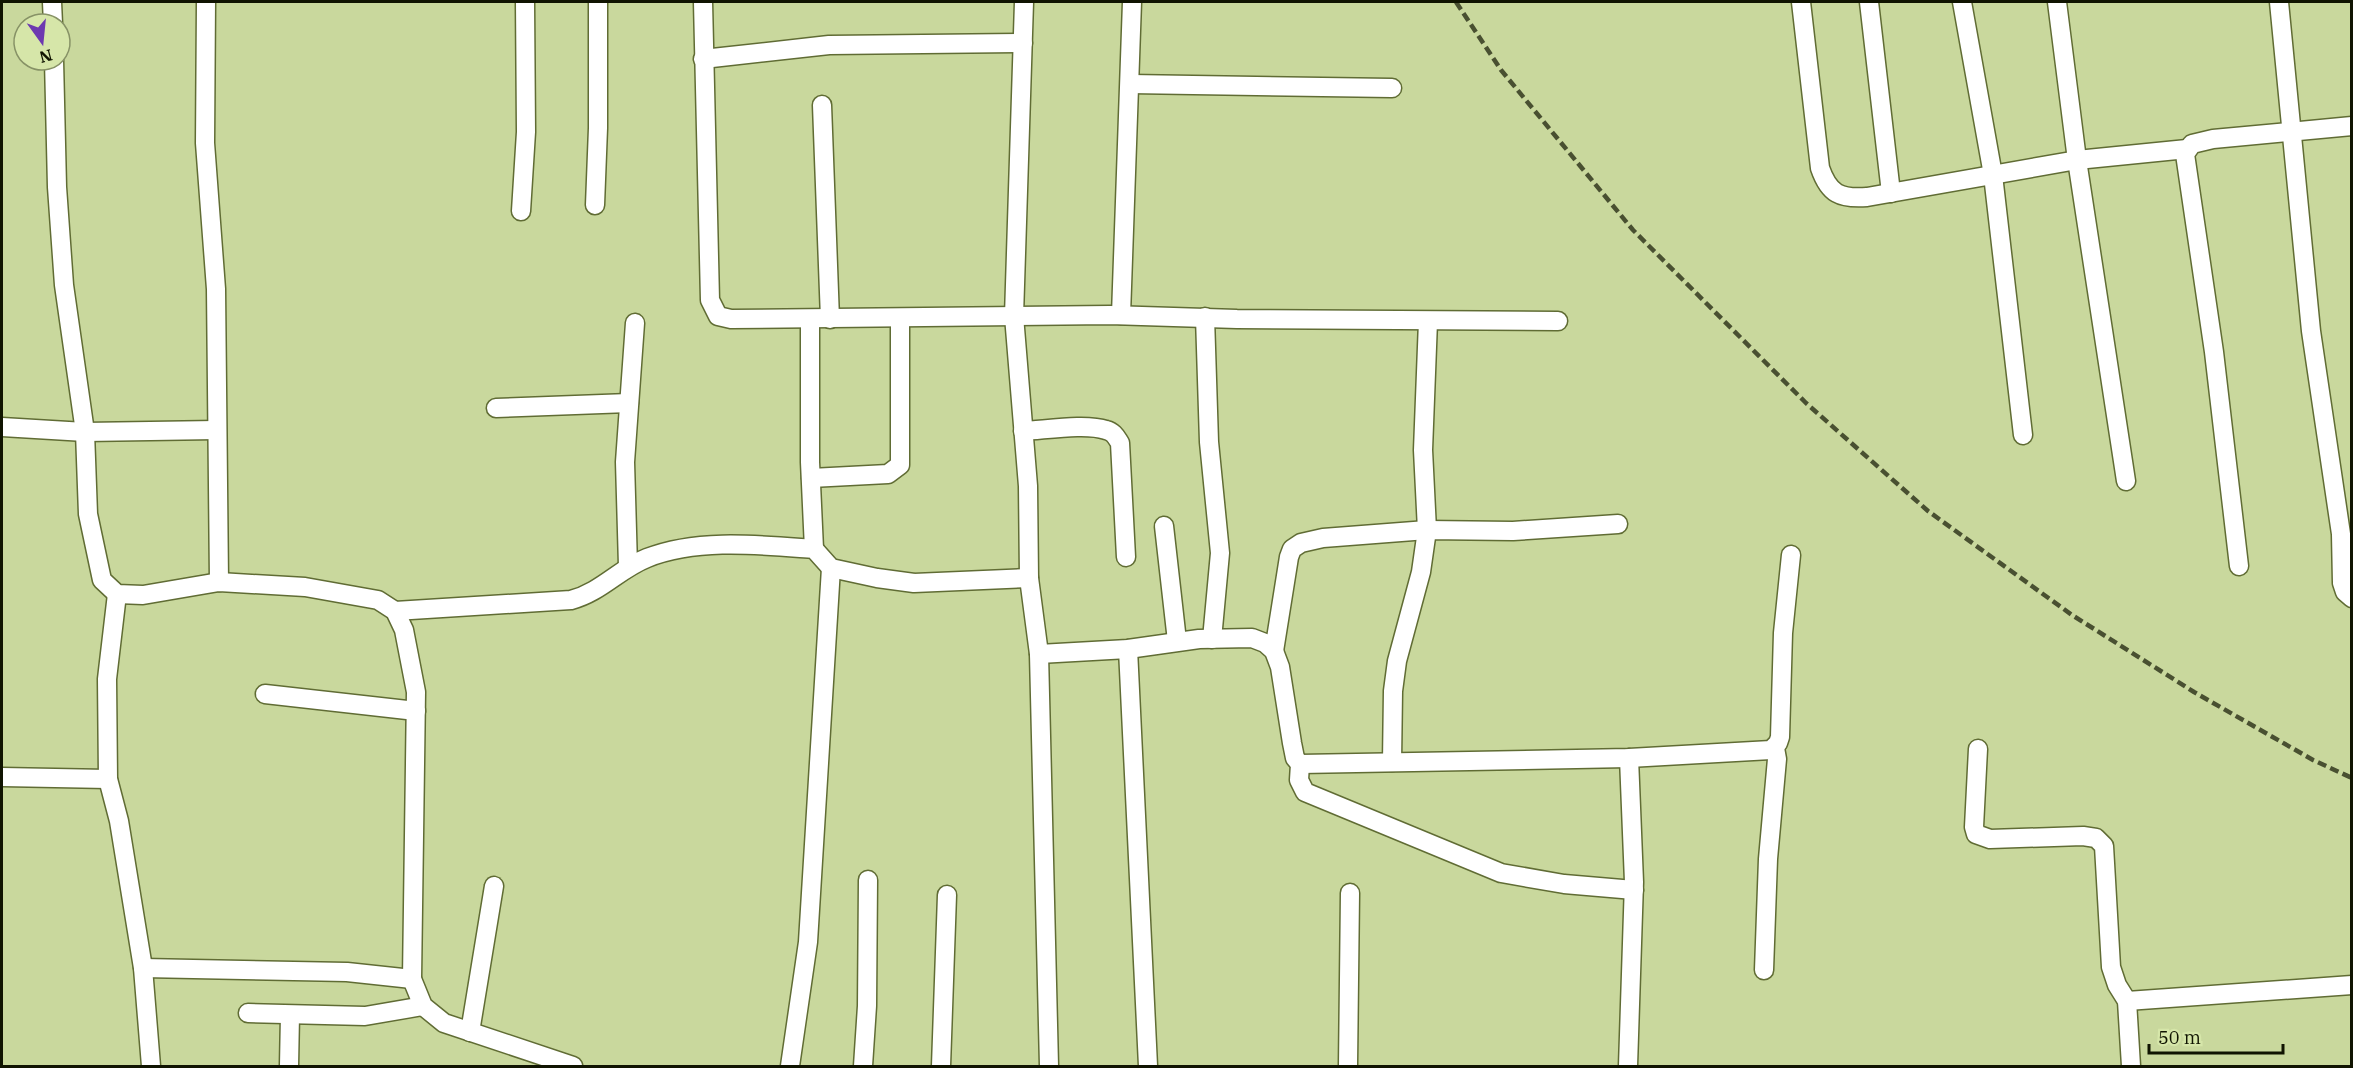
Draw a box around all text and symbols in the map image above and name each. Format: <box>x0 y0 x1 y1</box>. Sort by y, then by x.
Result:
north arrow <box>12 12 72 72</box>
text: N <box>37 45 55 68</box>
scale bar <box>2149 1017 2282 1055</box>
text: 50 m <box>2158 1026 2201 1049</box>

